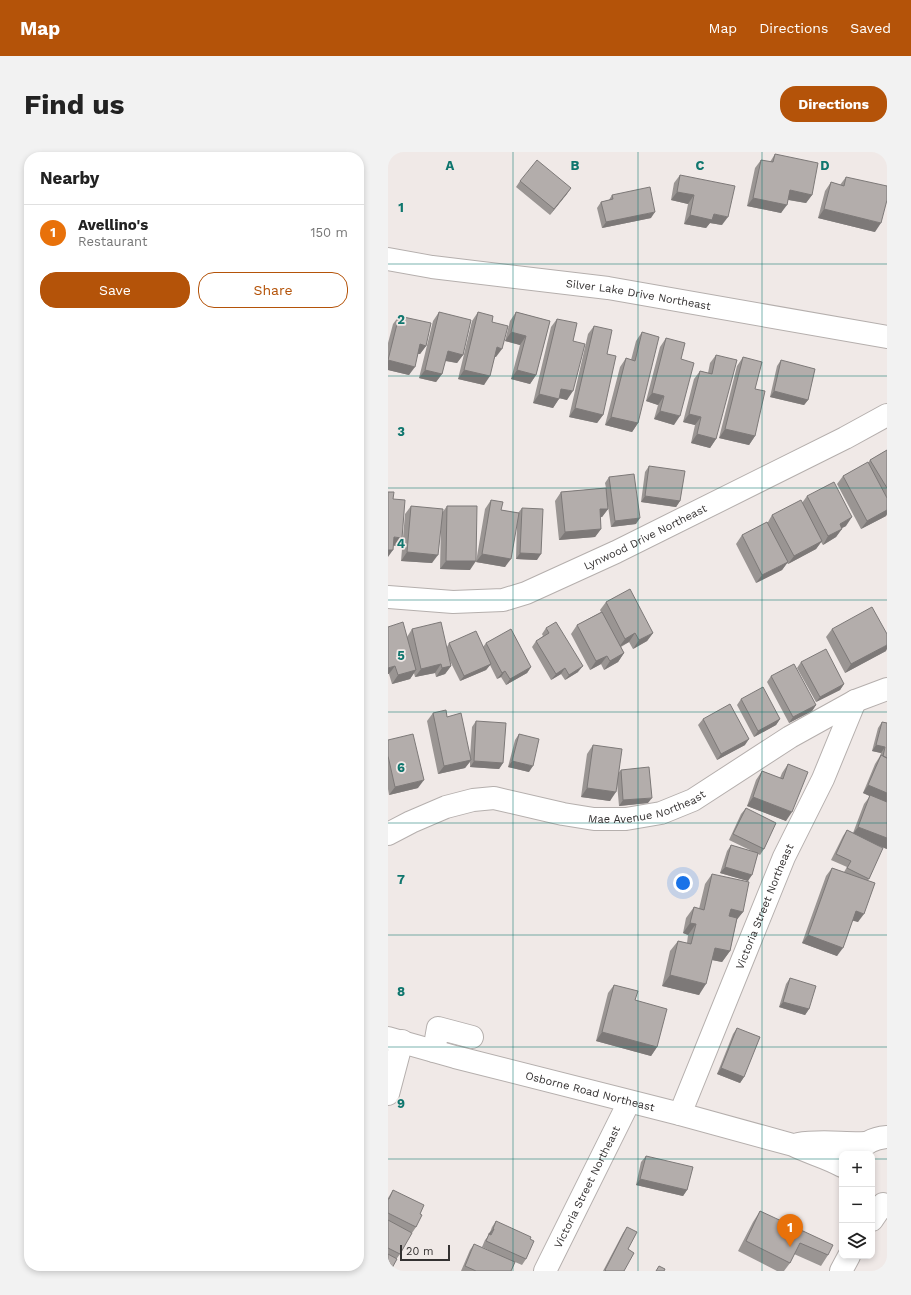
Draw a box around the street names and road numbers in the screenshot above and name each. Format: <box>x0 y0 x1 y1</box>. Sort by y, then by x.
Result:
street label: Silver Lake Drive Northeast <box>565 277 712 313</box>
street label: Lynwood Drive Northeast <box>582 501 709 572</box>
street label: Mae Avenue Northeast <box>587 787 708 826</box>
street label: Victoria Street Northeast <box>733 841 796 971</box>
street label: Osborne Road Northeast <box>524 1069 656 1114</box>
street label: Victoria Street Northeast <box>551 1123 623 1250</box>

